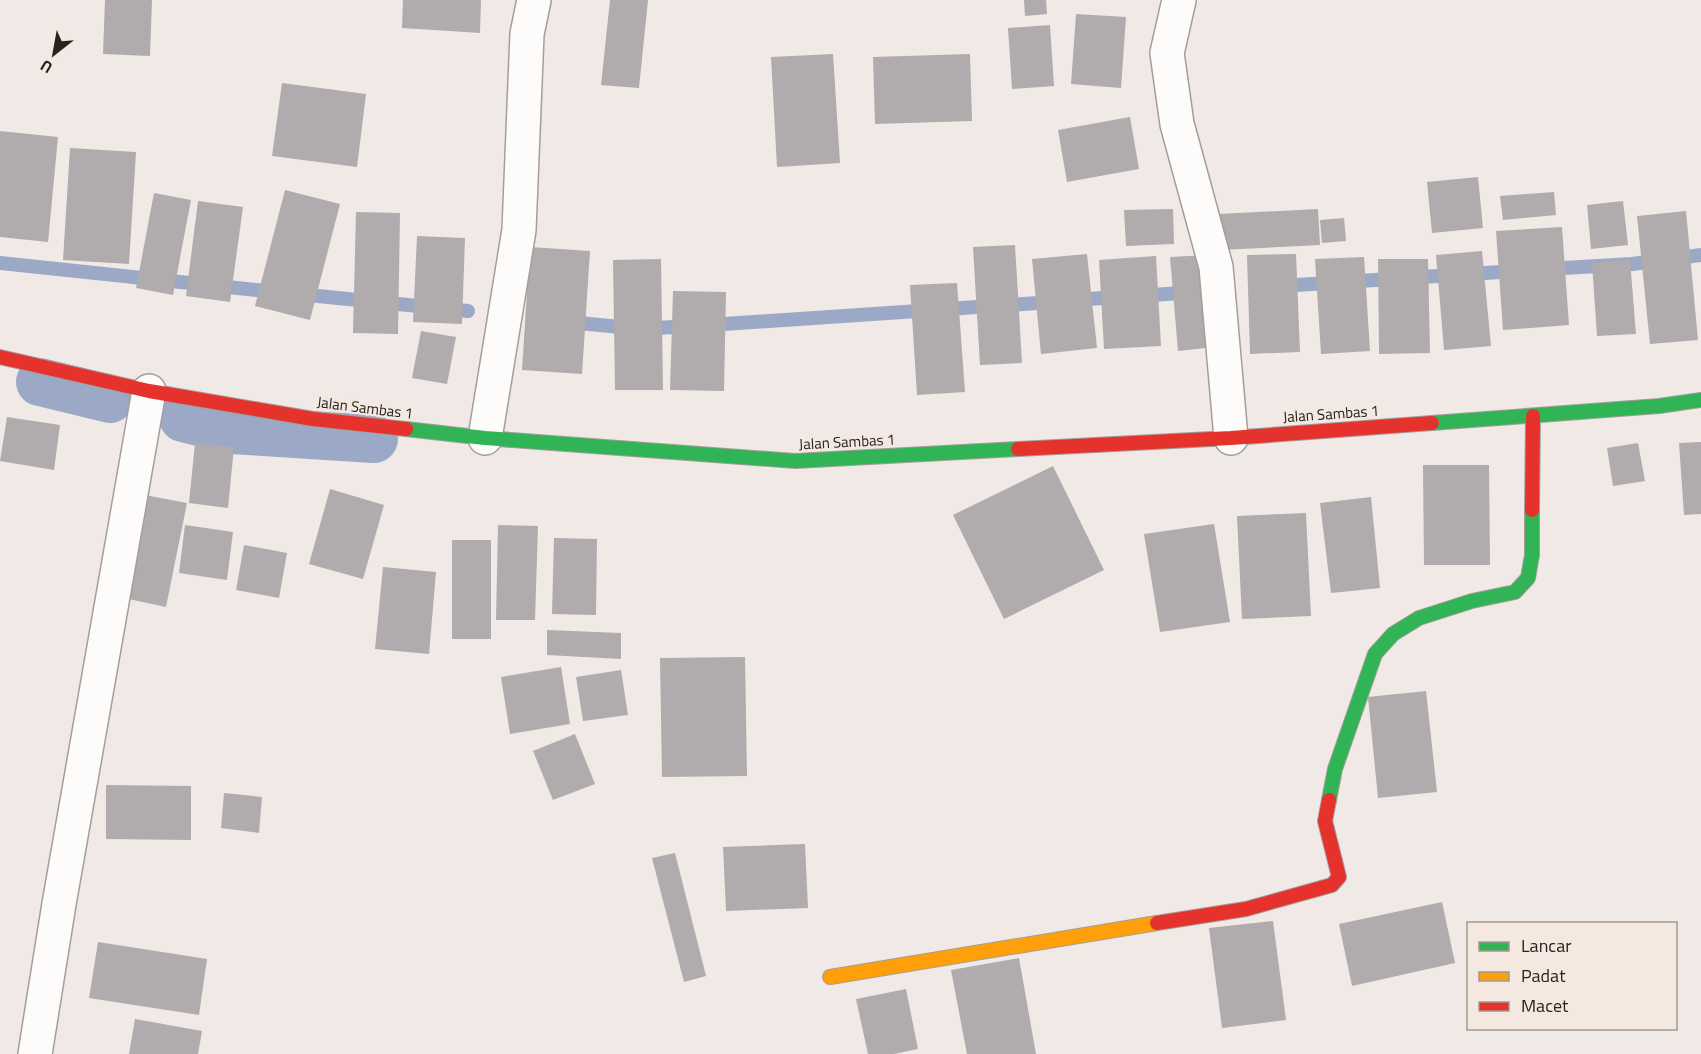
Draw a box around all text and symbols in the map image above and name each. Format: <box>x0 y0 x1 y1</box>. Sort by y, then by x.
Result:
north arrow <box>24 24 84 84</box>
text: U <box>36 54 57 80</box>
street label: Jalan Sambas 1 <box>316 390 414 425</box>
street label: Jalan Sambas 1 <box>1282 399 1380 428</box>
street label: Jalan Sambas 1 <box>798 427 896 456</box>
legend <box>1467 922 1677 1030</box>
text: Lancar <box>1521 932 1571 959</box>
text: Padat <box>1521 962 1566 989</box>
text: Macet <box>1521 992 1569 1019</box>

